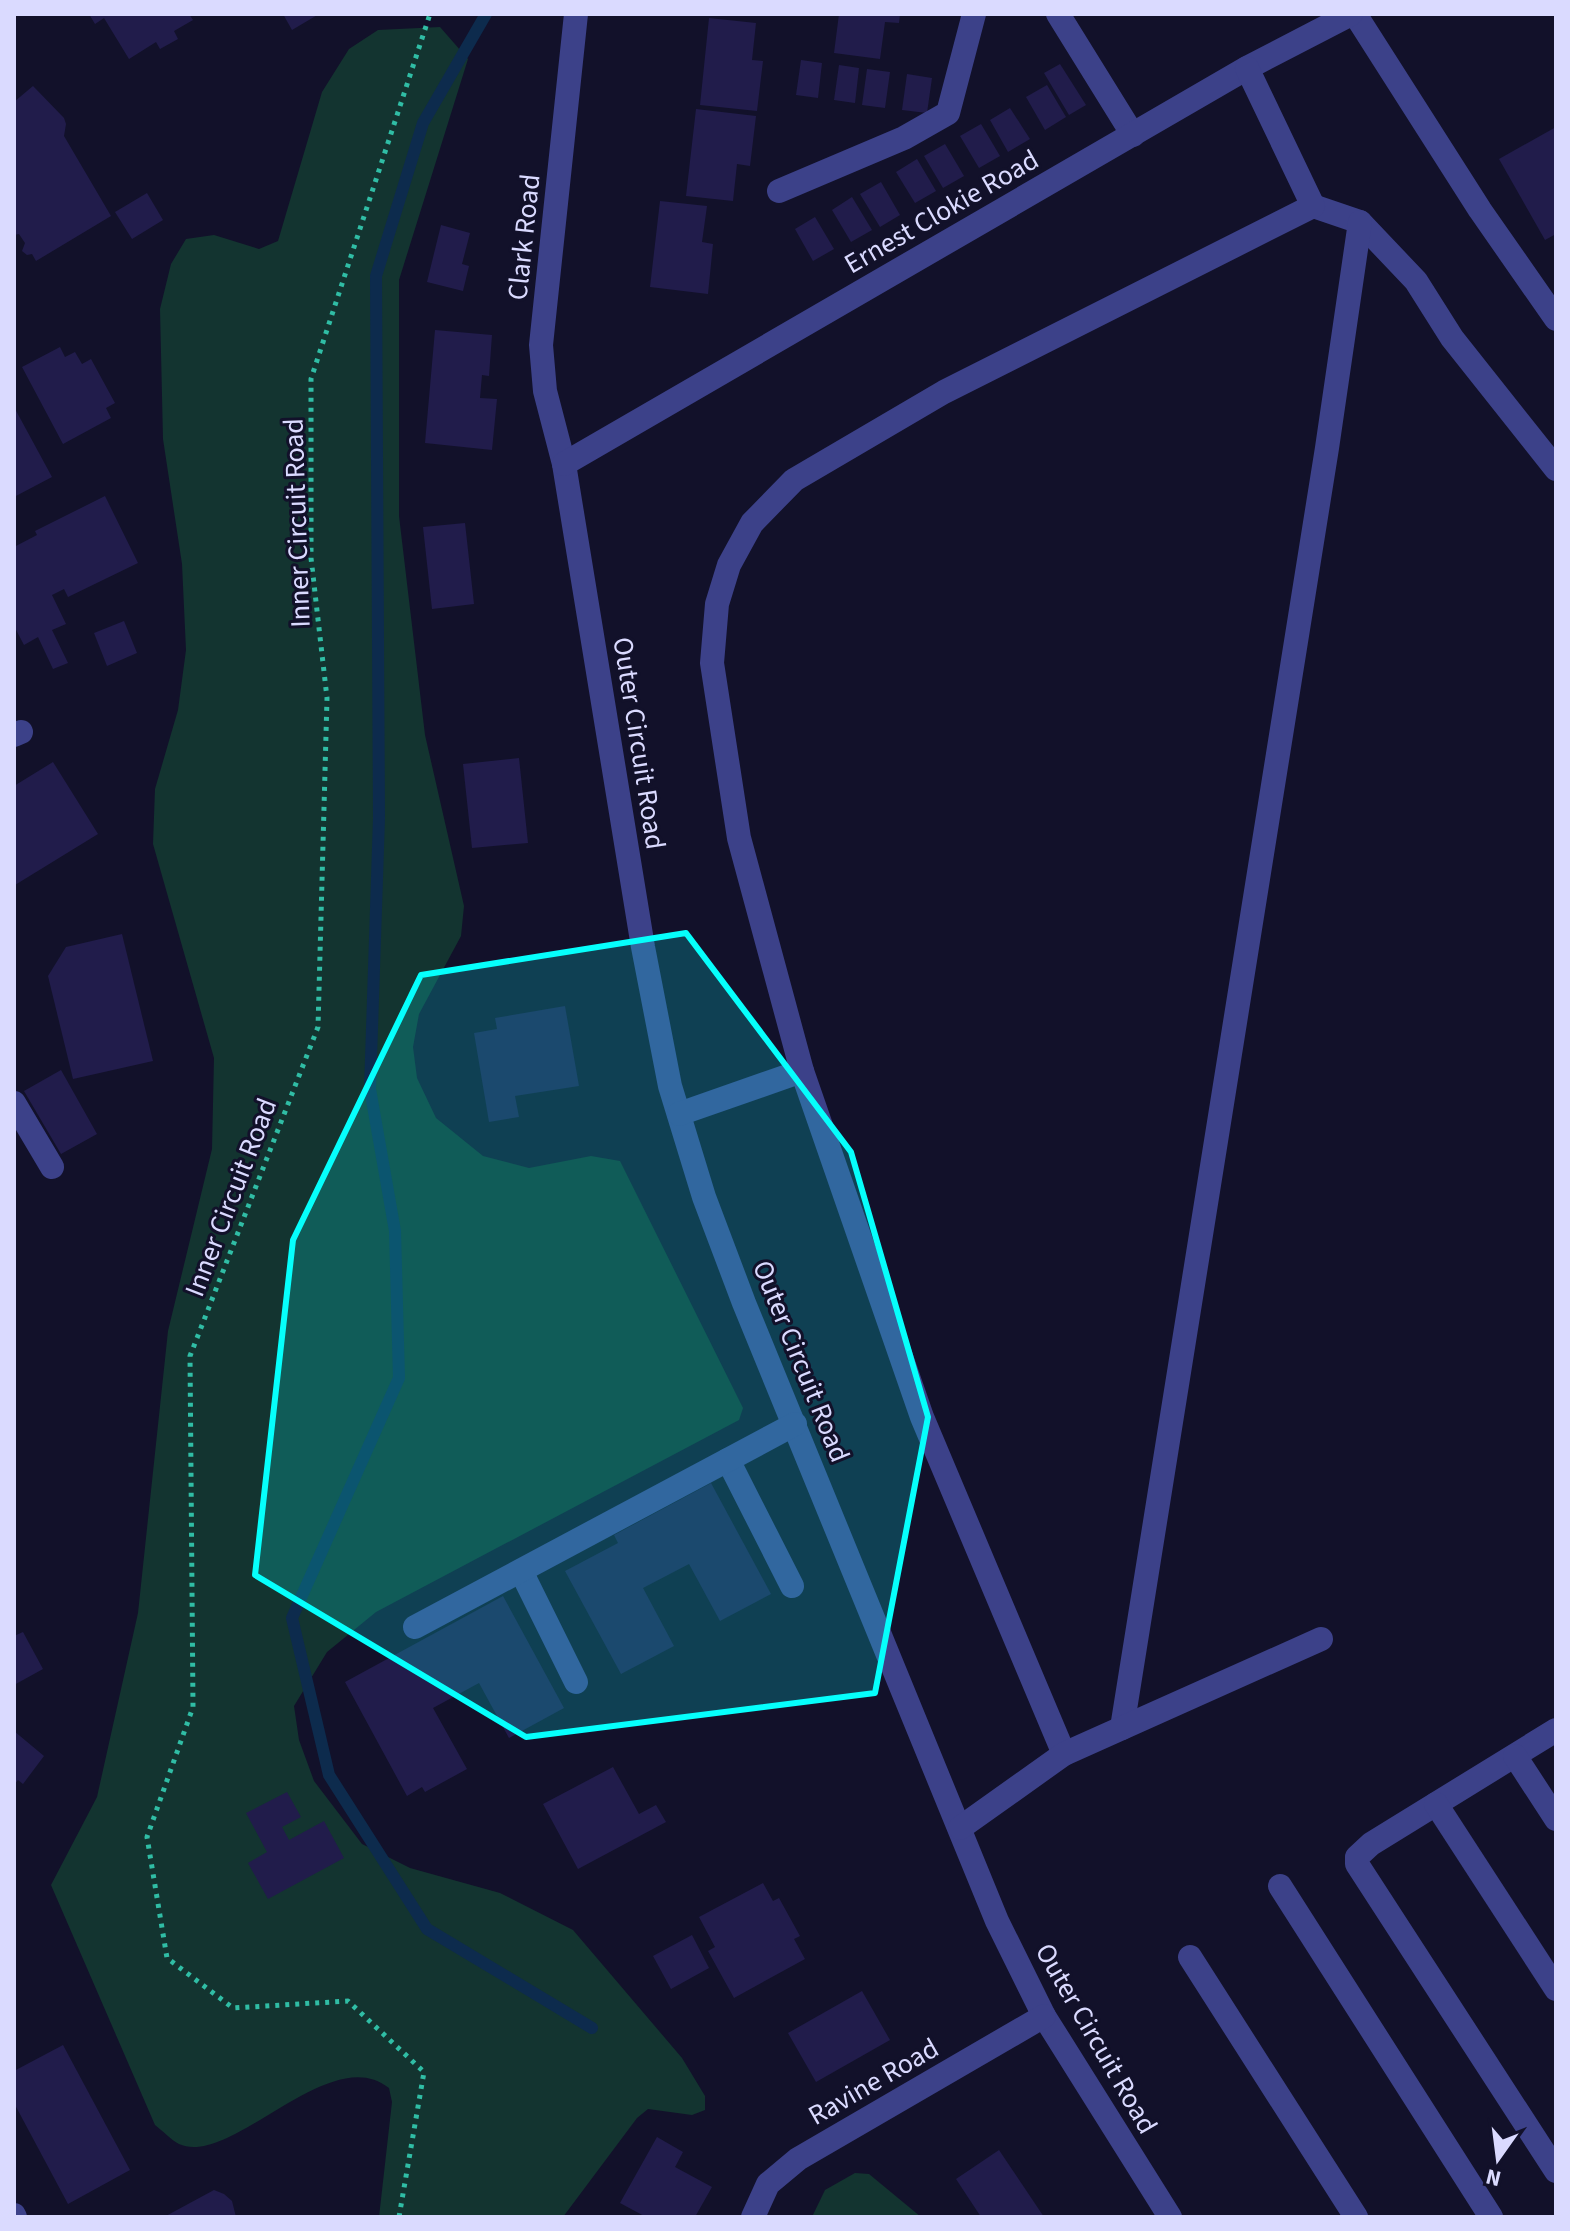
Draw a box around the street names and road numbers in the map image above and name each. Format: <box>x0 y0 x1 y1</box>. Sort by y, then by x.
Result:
street label: Ernest Clokie Road <box>837 140 1046 284</box>
street label: Clark Road <box>497 172 550 302</box>
street label: Inner Circuit Road <box>273 418 321 628</box>
street label: Outer Circuit Road <box>602 634 676 852</box>
street label: Inner Circuit Road <box>175 1092 287 1302</box>
street label: Outer Circuit Road <box>742 1254 860 1468</box>
street label: Outer Circuit Road <box>1025 1936 1167 2141</box>
street label: Ravine Road <box>801 2028 946 2135</box>

